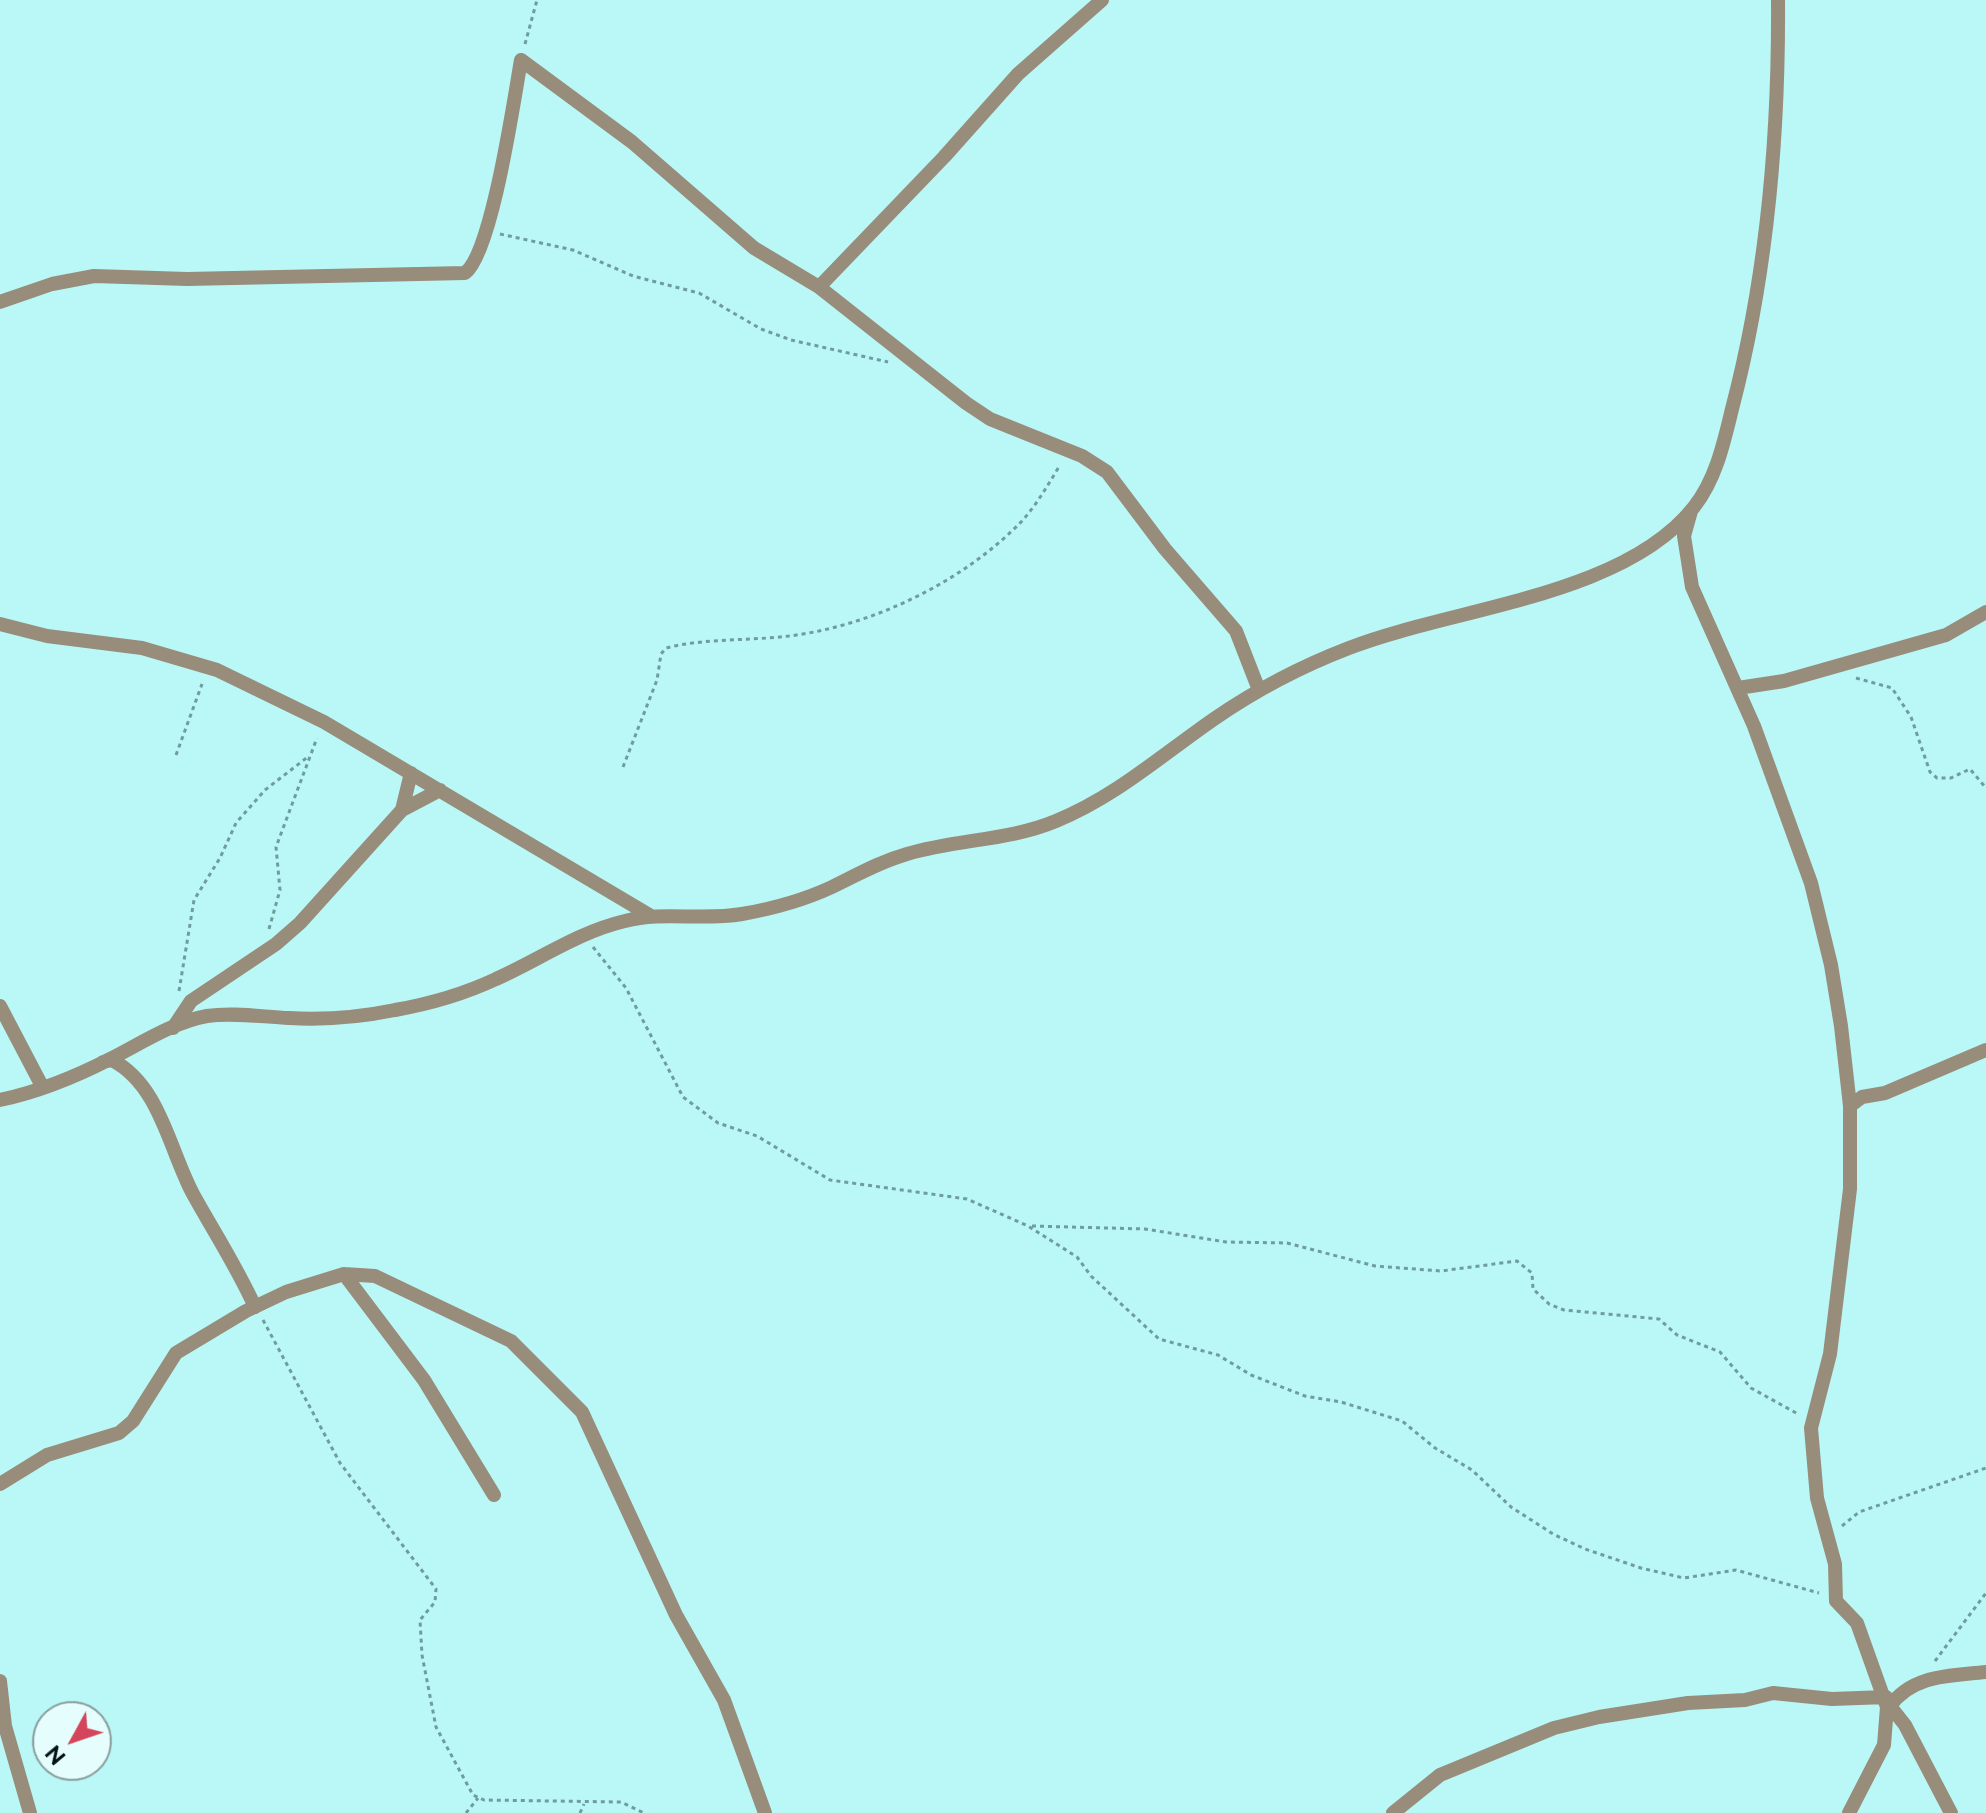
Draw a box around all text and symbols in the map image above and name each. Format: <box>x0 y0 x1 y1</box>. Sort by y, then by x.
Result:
north arrow <box>32 1701 112 1781</box>
text: N <box>40 1740 71 1770</box>

